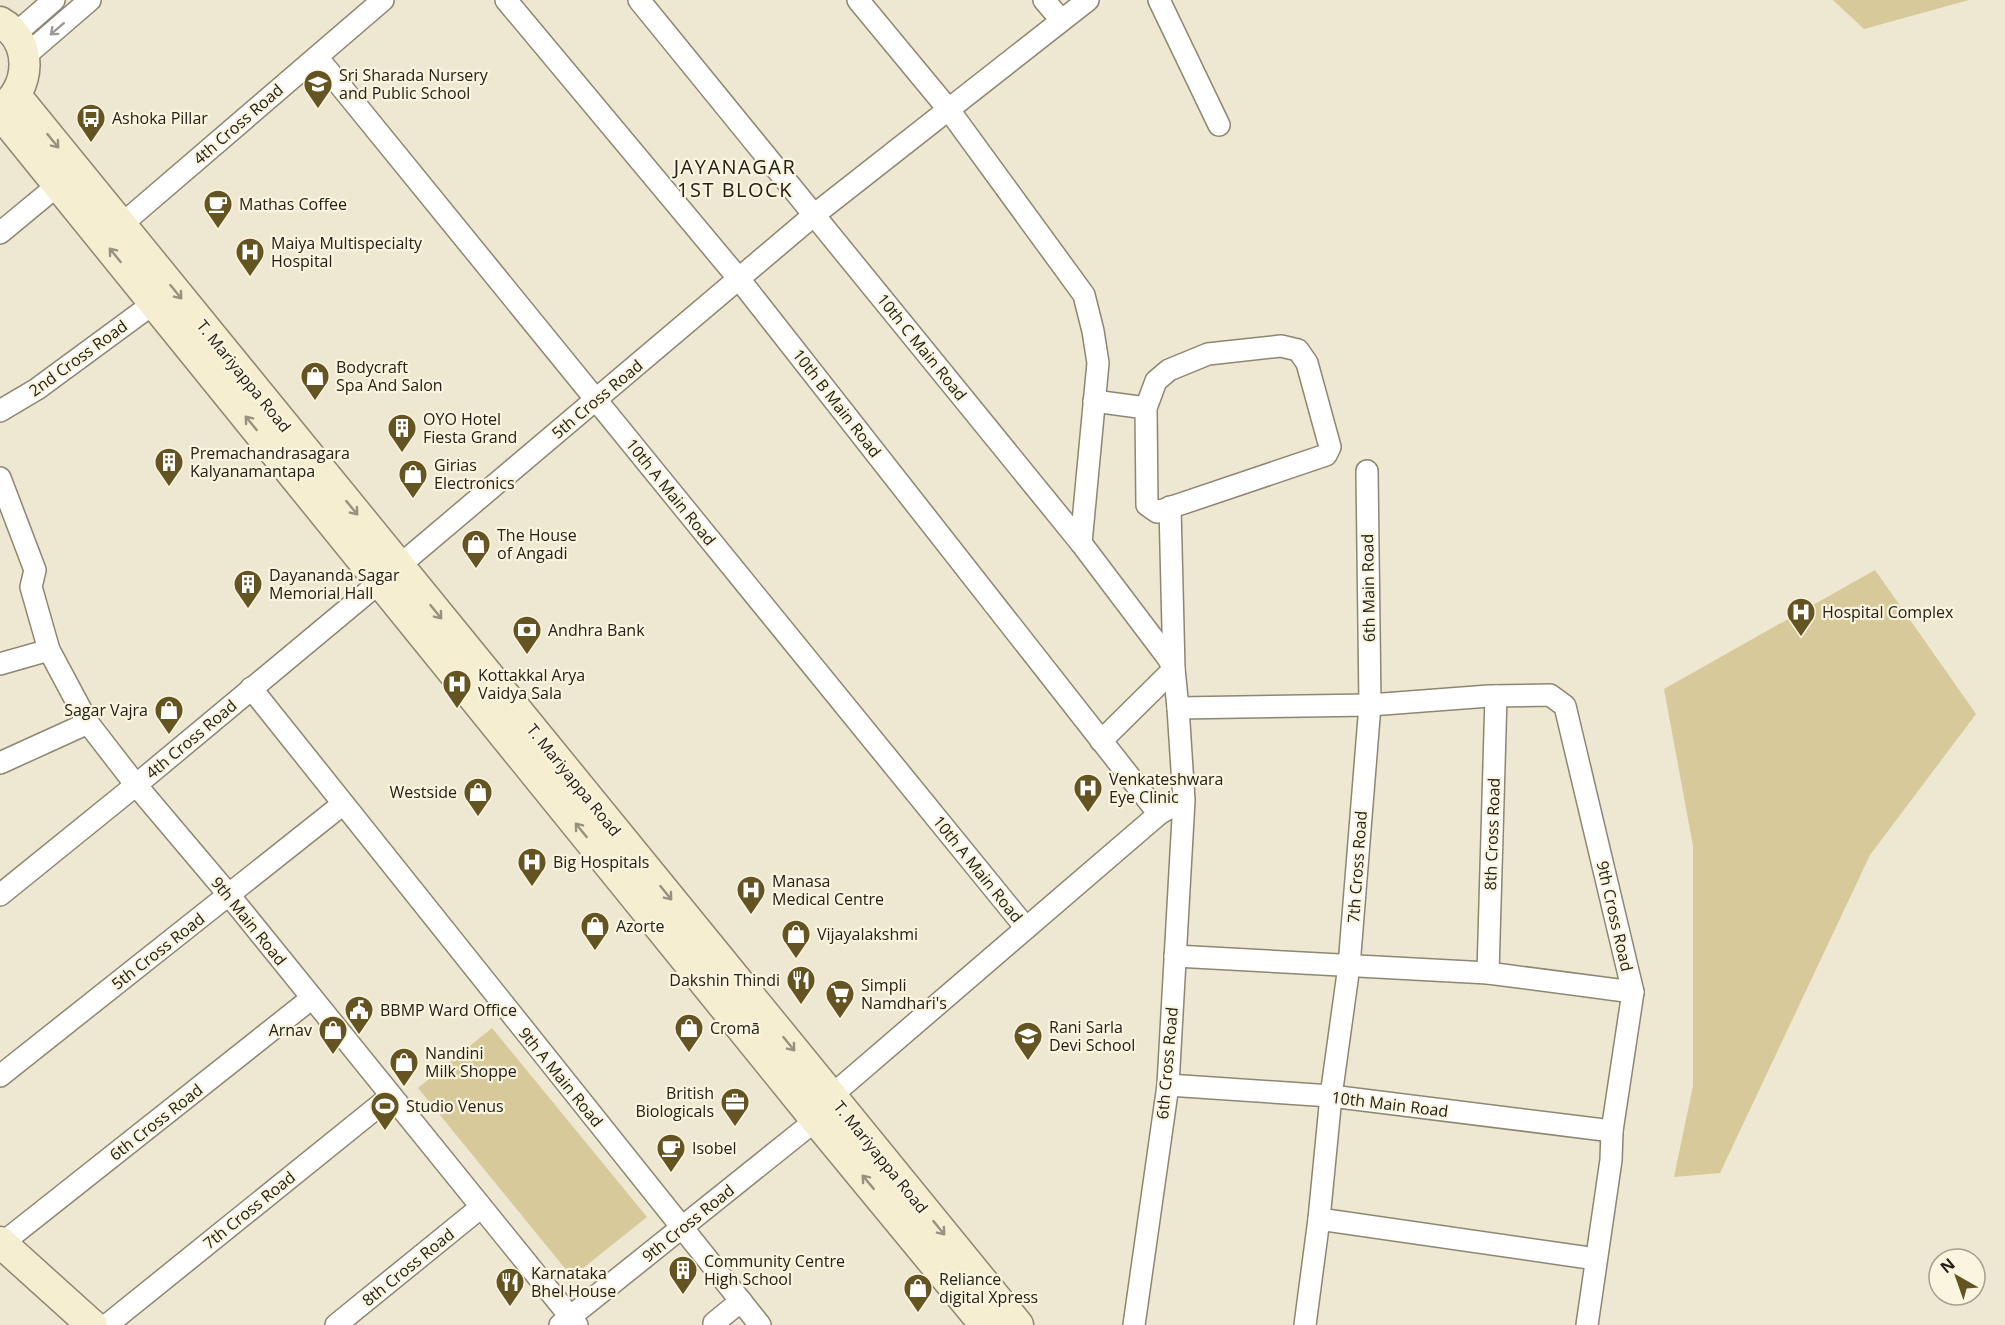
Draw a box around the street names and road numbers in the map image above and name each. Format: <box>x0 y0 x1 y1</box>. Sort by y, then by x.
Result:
street label: 4th Cross Road <box>188 79 288 169</box>
street label: 10th C Main Road <box>872 289 972 405</box>
street label: 2nd Cross Road <box>24 315 132 401</box>
street label: T. Mariyappa Road <box>192 315 296 437</box>
street label: 10th B Main Road <box>788 344 886 462</box>
street label: 5th Cross Road <box>547 354 647 444</box>
street label: 10th A Main Road <box>621 434 721 550</box>
street label: 6th Main Road <box>1356 534 1380 642</box>
street label: 4th Cross Road <box>141 694 241 784</box>
street label: T. Mariyappa Road <box>522 719 626 841</box>
street label: 8th Cross Road <box>1479 777 1505 891</box>
street label: 7th Cross Road <box>1342 810 1372 924</box>
street label: 10th A Main Road <box>928 811 1028 927</box>
street label: 9th Cross Road <box>1592 859 1638 973</box>
street label: 9th Main Road <box>206 872 292 970</box>
street label: 5th Cross Road <box>107 908 209 994</box>
street label: 6th Cross Road <box>1151 1006 1183 1120</box>
street label: 9th A Main Road <box>514 1022 608 1132</box>
street label: 6th Cross Road <box>105 1079 207 1165</box>
street label: 10th Main Road <box>1330 1086 1450 1122</box>
street label: T. Mariyappa Road <box>829 1096 933 1218</box>
street label: 7th Cross Road <box>198 1166 300 1254</box>
street label: 9th Cross Road <box>637 1179 739 1267</box>
street label: 8th Cross Road <box>357 1223 459 1311</box>

